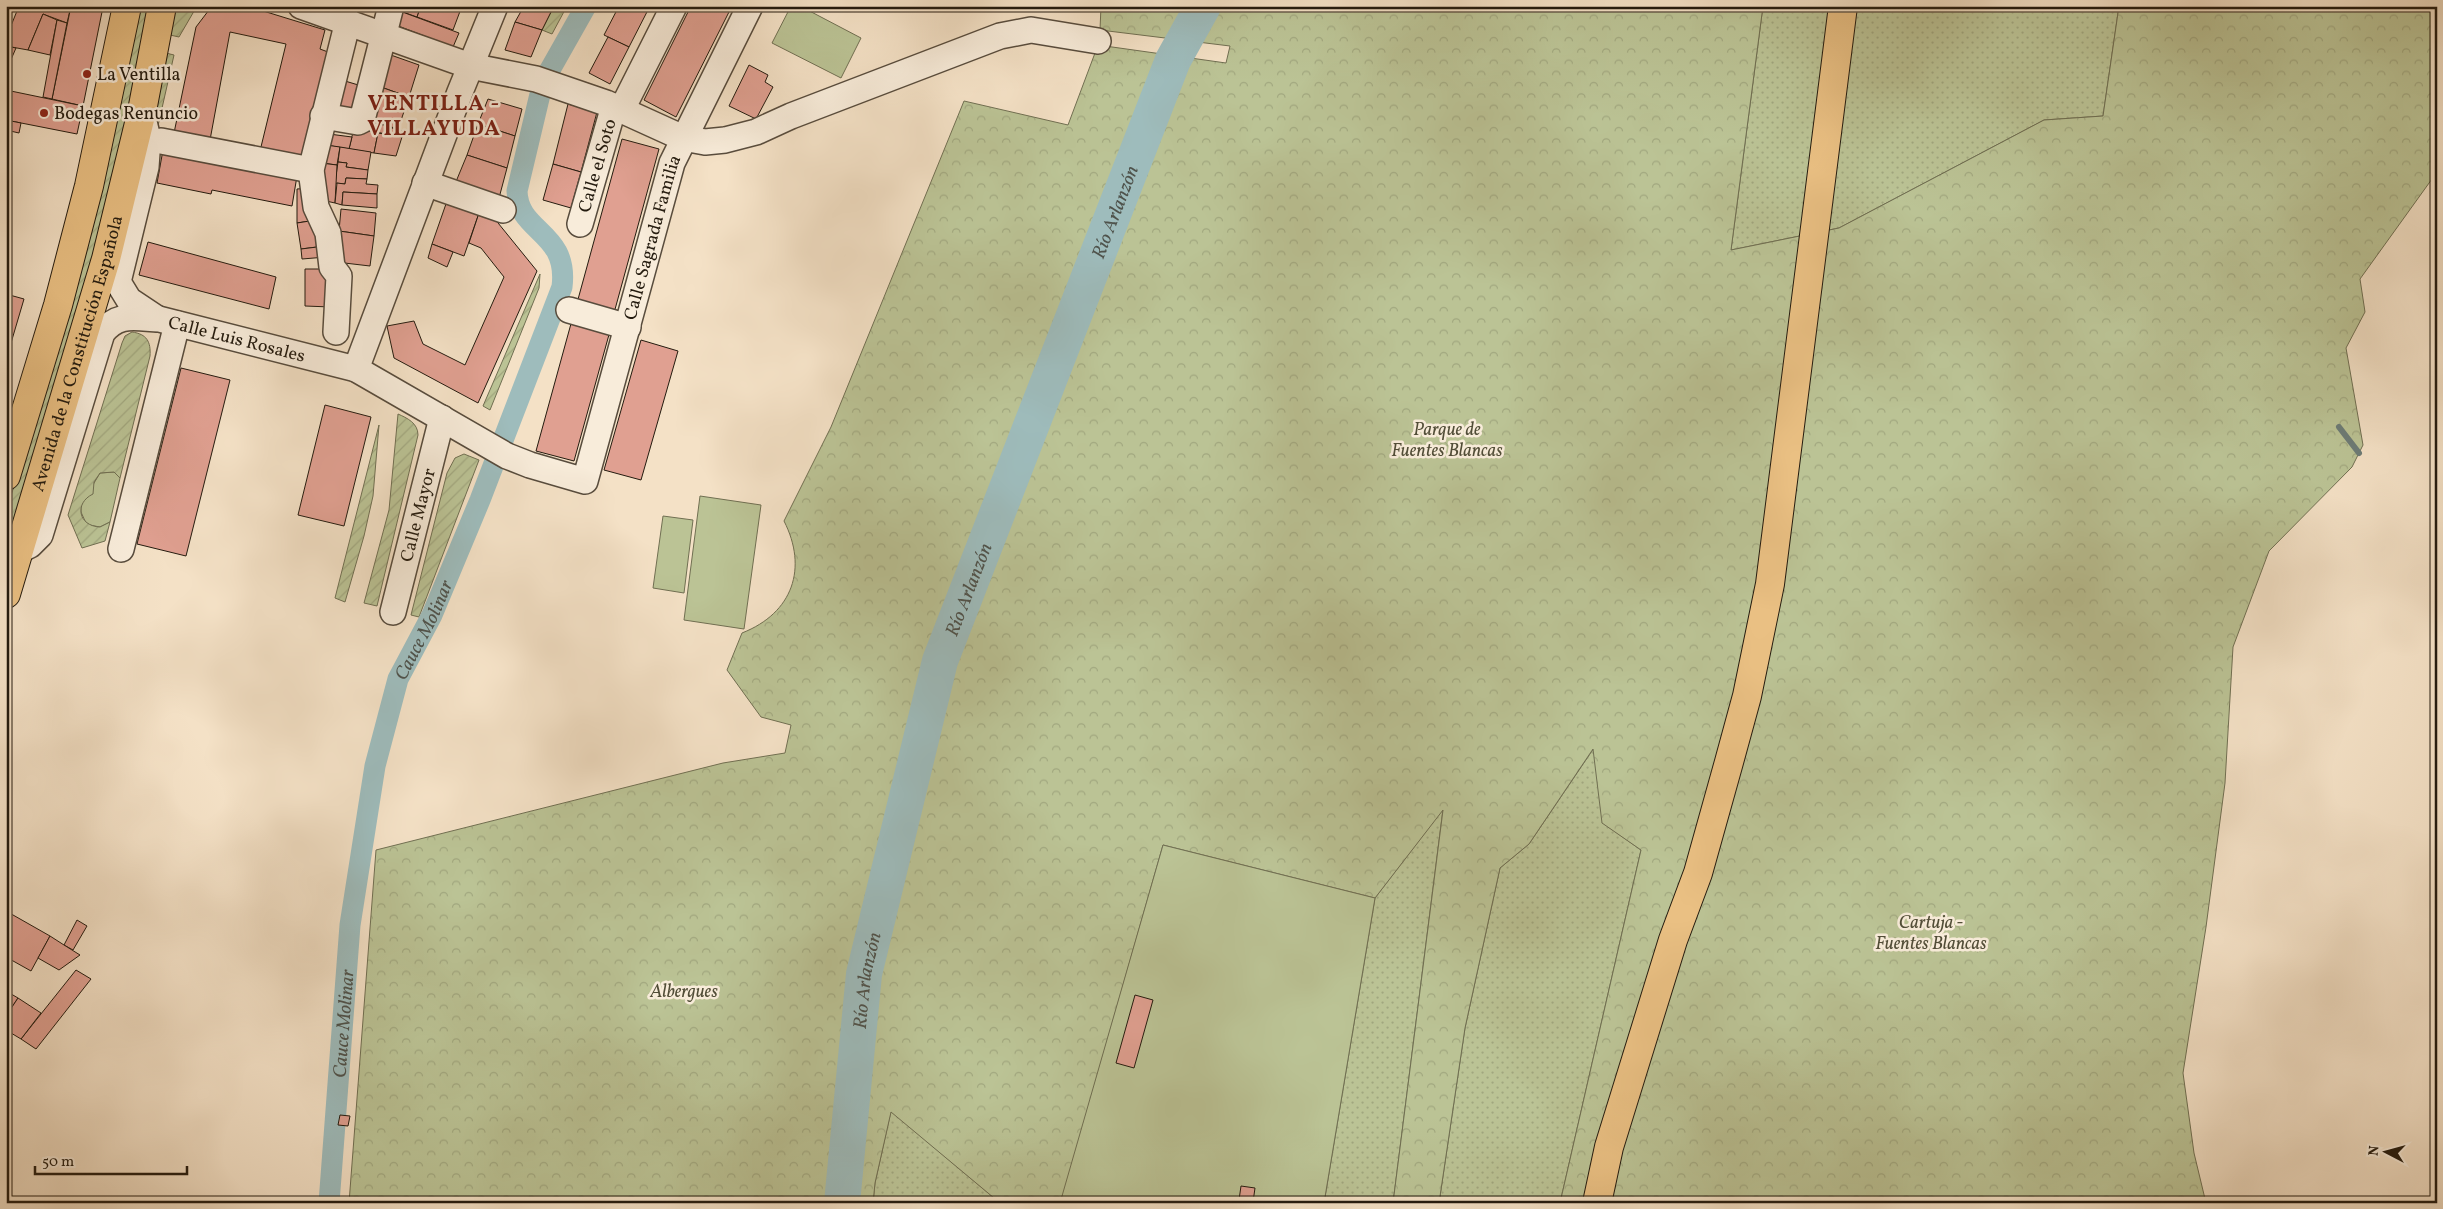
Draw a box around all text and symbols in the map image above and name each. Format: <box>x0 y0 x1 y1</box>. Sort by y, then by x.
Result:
place label: La Ventilla <box>97 63 181 88</box>
marker: La Ventilla <box>81 68 93 80</box>
district label: VENTILLA - VILLAYUDA <box>367 89 501 145</box>
place label: Bodegas Renuncio <box>54 102 198 127</box>
marker: Bodegas Renuncio <box>38 107 50 119</box>
street label: Calle el Soto <box>573 116 624 216</box>
street label: Calle Sagrada Familia <box>619 151 688 323</box>
water label: Río Arlanzón <box>1086 162 1146 263</box>
street label: Avenida de la Constitución Española <box>26 213 130 495</box>
street label: Calle Luis Rosales <box>165 311 308 370</box>
park label: Parque de Fuentes Blancas <box>1391 418 1503 464</box>
street label: Calle Mayor <box>395 466 443 565</box>
water label: Río Arlanzón <box>940 540 1000 640</box>
water label: Cauce Molinar <box>389 576 460 685</box>
park label: Cartuja - Fuentes Blancas <box>1875 911 1987 957</box>
water label: Río Arlanzón <box>848 929 889 1030</box>
water label: Cauce Molinar <box>328 968 362 1079</box>
park label: Albergues <box>649 980 718 1005</box>
north arrow <box>2360 1126 2410 1176</box>
scale bar <box>35 1144 188 1176</box>
text: N <box>2365 1145 2385 1157</box>
text: 50 m <box>42 1152 74 1173</box>

